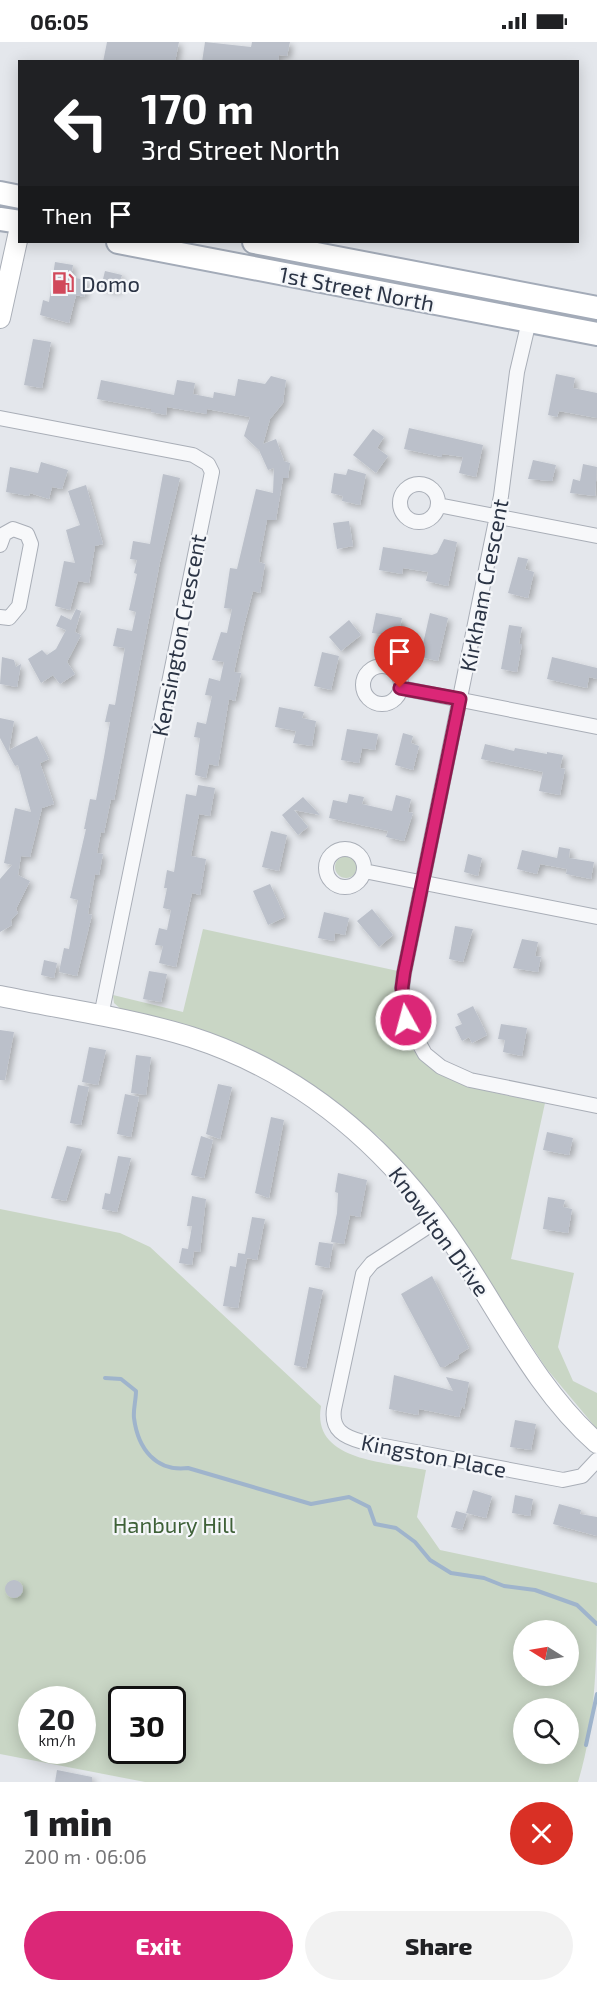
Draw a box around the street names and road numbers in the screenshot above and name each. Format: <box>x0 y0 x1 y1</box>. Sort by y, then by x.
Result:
street label: 1st Street North <box>277 260 437 316</box>
street label: Kirkham Crescent <box>454 497 512 673</box>
street label: Kensington Crescent <box>146 532 210 738</box>
street label: Knowlton Drive <box>384 1161 496 1301</box>
street label: Kingston Place <box>359 1428 509 1482</box>

